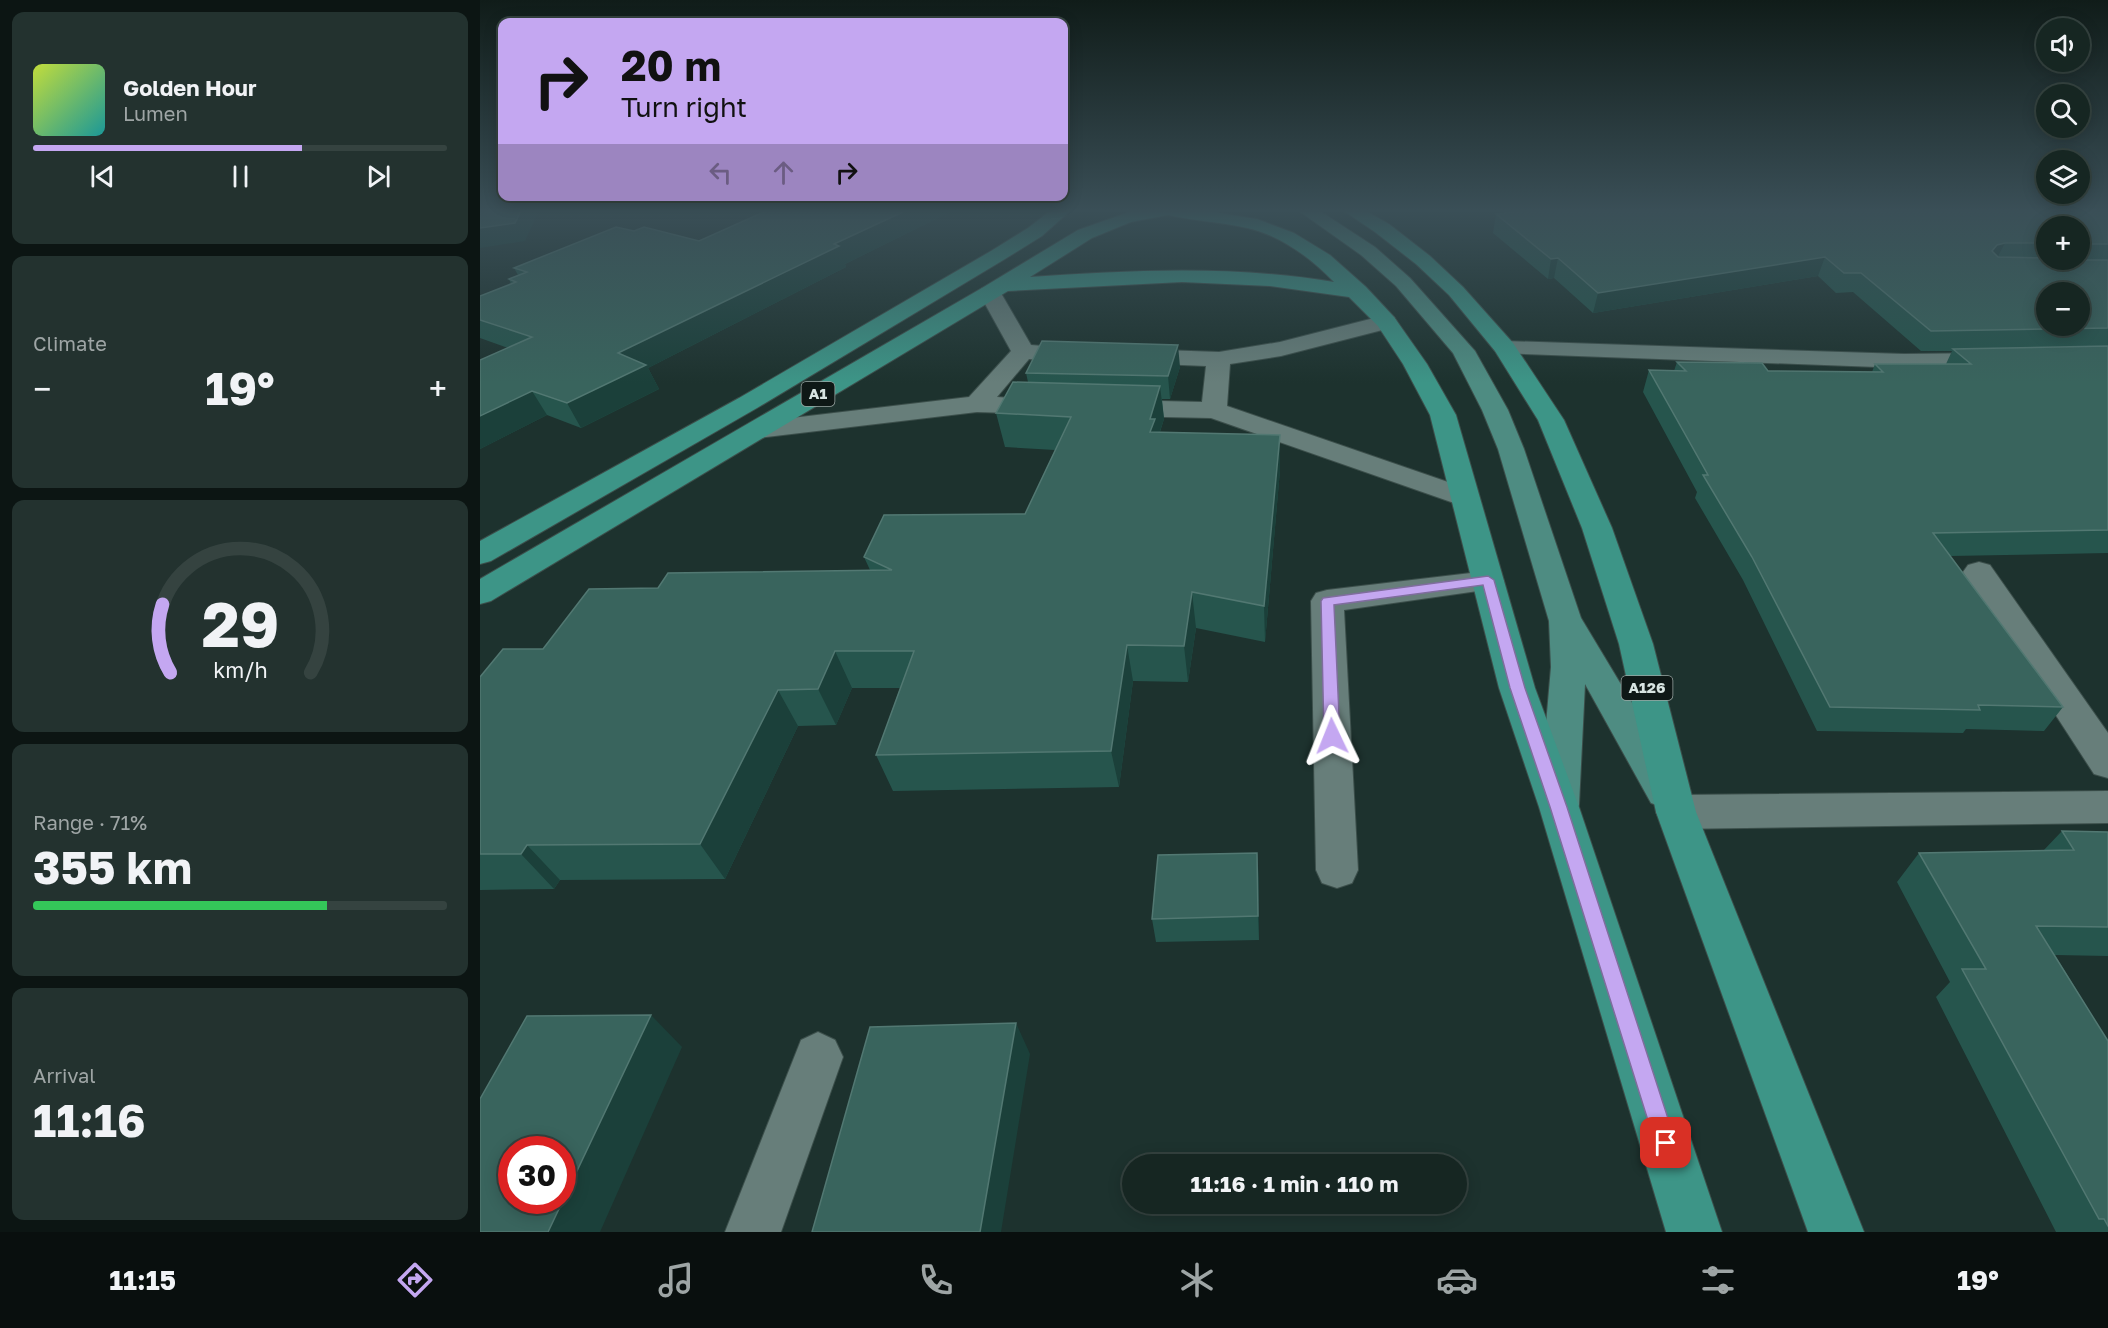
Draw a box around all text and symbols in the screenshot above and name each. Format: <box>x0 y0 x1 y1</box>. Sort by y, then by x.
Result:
map controls <box>2036 18 2090 336</box>
button: sound <box>2036 18 2090 72</box>
text: 20 m <box>621 40 721 90</box>
icon: right <box>522 42 600 120</box>
text: Golden Hour <box>123 74 257 101</box>
button: search <box>2036 84 2090 138</box>
text: Turn right <box>621 91 747 123</box>
text: Lumen <box>123 101 188 125</box>
button: layers <box>2036 150 2090 204</box>
icon: left <box>704 156 737 189</box>
icon: ahead <box>767 156 800 189</box>
icon: right <box>830 156 863 189</box>
icon: previous <box>86 160 119 193</box>
icon: pause <box>224 160 257 193</box>
icon: next <box>362 160 395 193</box>
button: + <box>2036 216 2090 270</box>
button: − <box>2036 282 2090 336</box>
text: Climate <box>33 331 107 355</box>
text: 19° <box>205 361 275 415</box>
text: − <box>33 369 51 408</box>
text: + <box>429 369 447 408</box>
road number: A1 <box>802 382 834 406</box>
text: 29 <box>201 586 279 661</box>
text: km/h <box>213 657 267 683</box>
road number: A126 <box>1622 676 1672 700</box>
position arrow <box>1300 704 1364 768</box>
text: Range · 71% <box>33 810 147 834</box>
text: 355 km <box>33 840 192 894</box>
text: Arrival <box>33 1063 96 1087</box>
text: 11:16 <box>33 1093 146 1147</box>
pin <box>1640 1117 1691 1168</box>
icon: arrive <box>1649 1126 1682 1159</box>
speed limit sign: 30 <box>498 1136 576 1214</box>
text: 11:16 · 1 min · 110 m <box>1190 1170 1399 1197</box>
icon: directions <box>394 1259 436 1301</box>
icon: music <box>655 1259 697 1301</box>
icon: phone <box>915 1259 957 1301</box>
icon: climate <box>1176 1259 1218 1301</box>
icon: car <box>1436 1259 1478 1301</box>
icon: filters <box>1697 1259 1739 1301</box>
text: 11:15 <box>109 1264 176 1296</box>
text: 19° <box>1957 1264 1999 1296</box>

